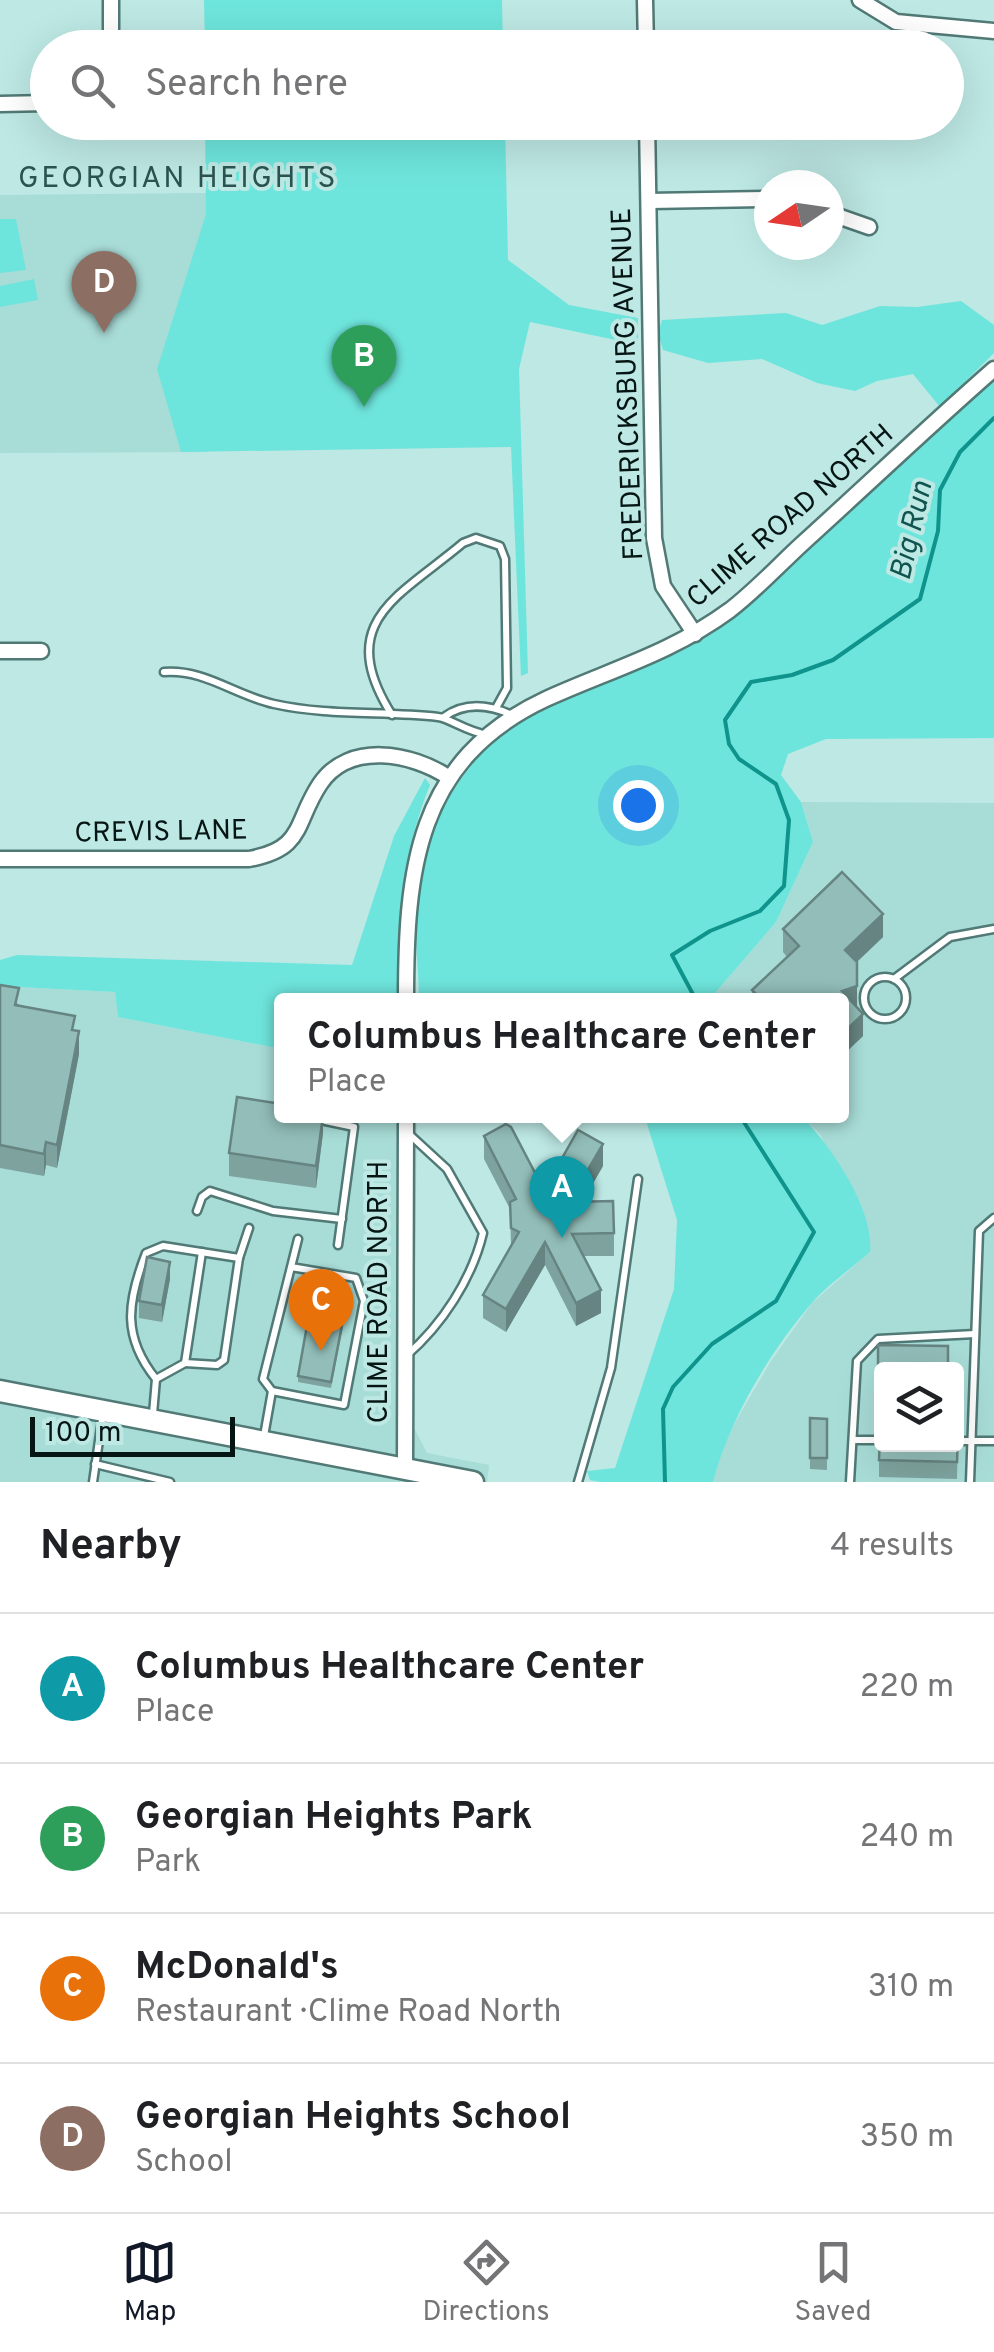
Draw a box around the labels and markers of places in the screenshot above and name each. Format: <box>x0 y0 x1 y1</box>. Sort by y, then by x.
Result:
pin: D <box>72 250 136 333</box>
pin: B <box>332 324 396 407</box>
pin: A <box>530 1156 594 1238</box>
pin: C <box>288 1268 354 1351</box>

